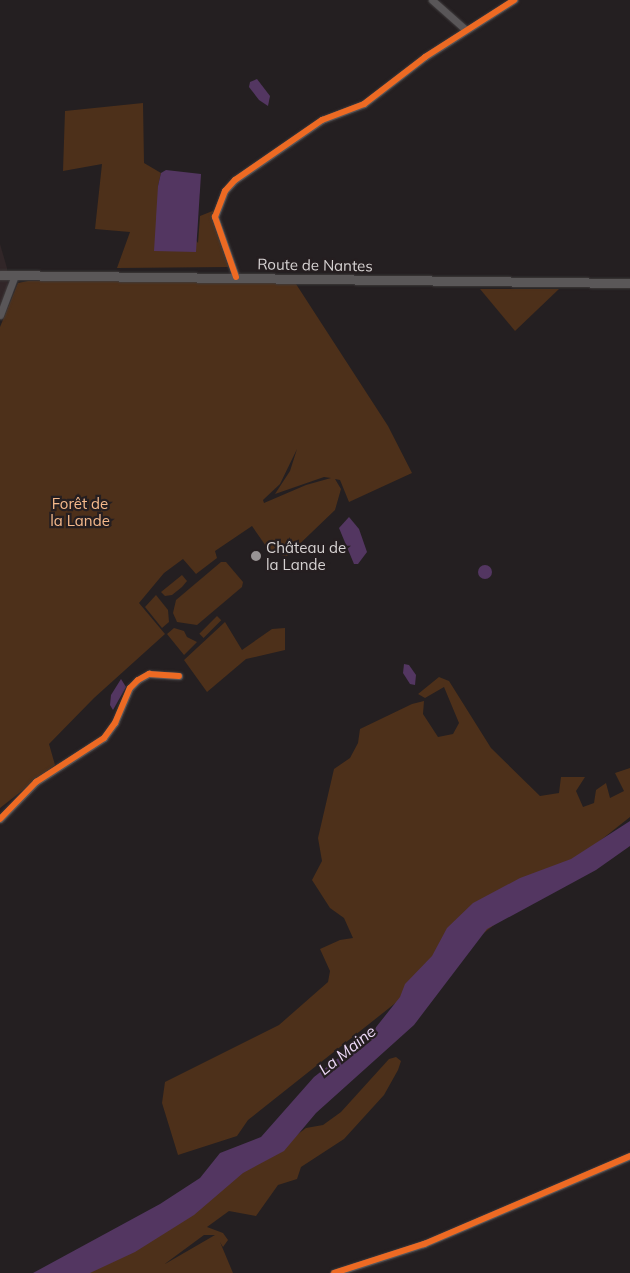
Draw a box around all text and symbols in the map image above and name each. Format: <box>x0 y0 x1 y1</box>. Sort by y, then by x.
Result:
street label: Route de Nantes <box>257 255 373 275</box>
park label: Forêt de la Lande <box>50 494 110 529</box>
place label: Château de la Lande <box>266 538 346 573</box>
marker: Château de la Lande <box>250 550 262 562</box>
water label: La Maine <box>315 1021 379 1079</box>

